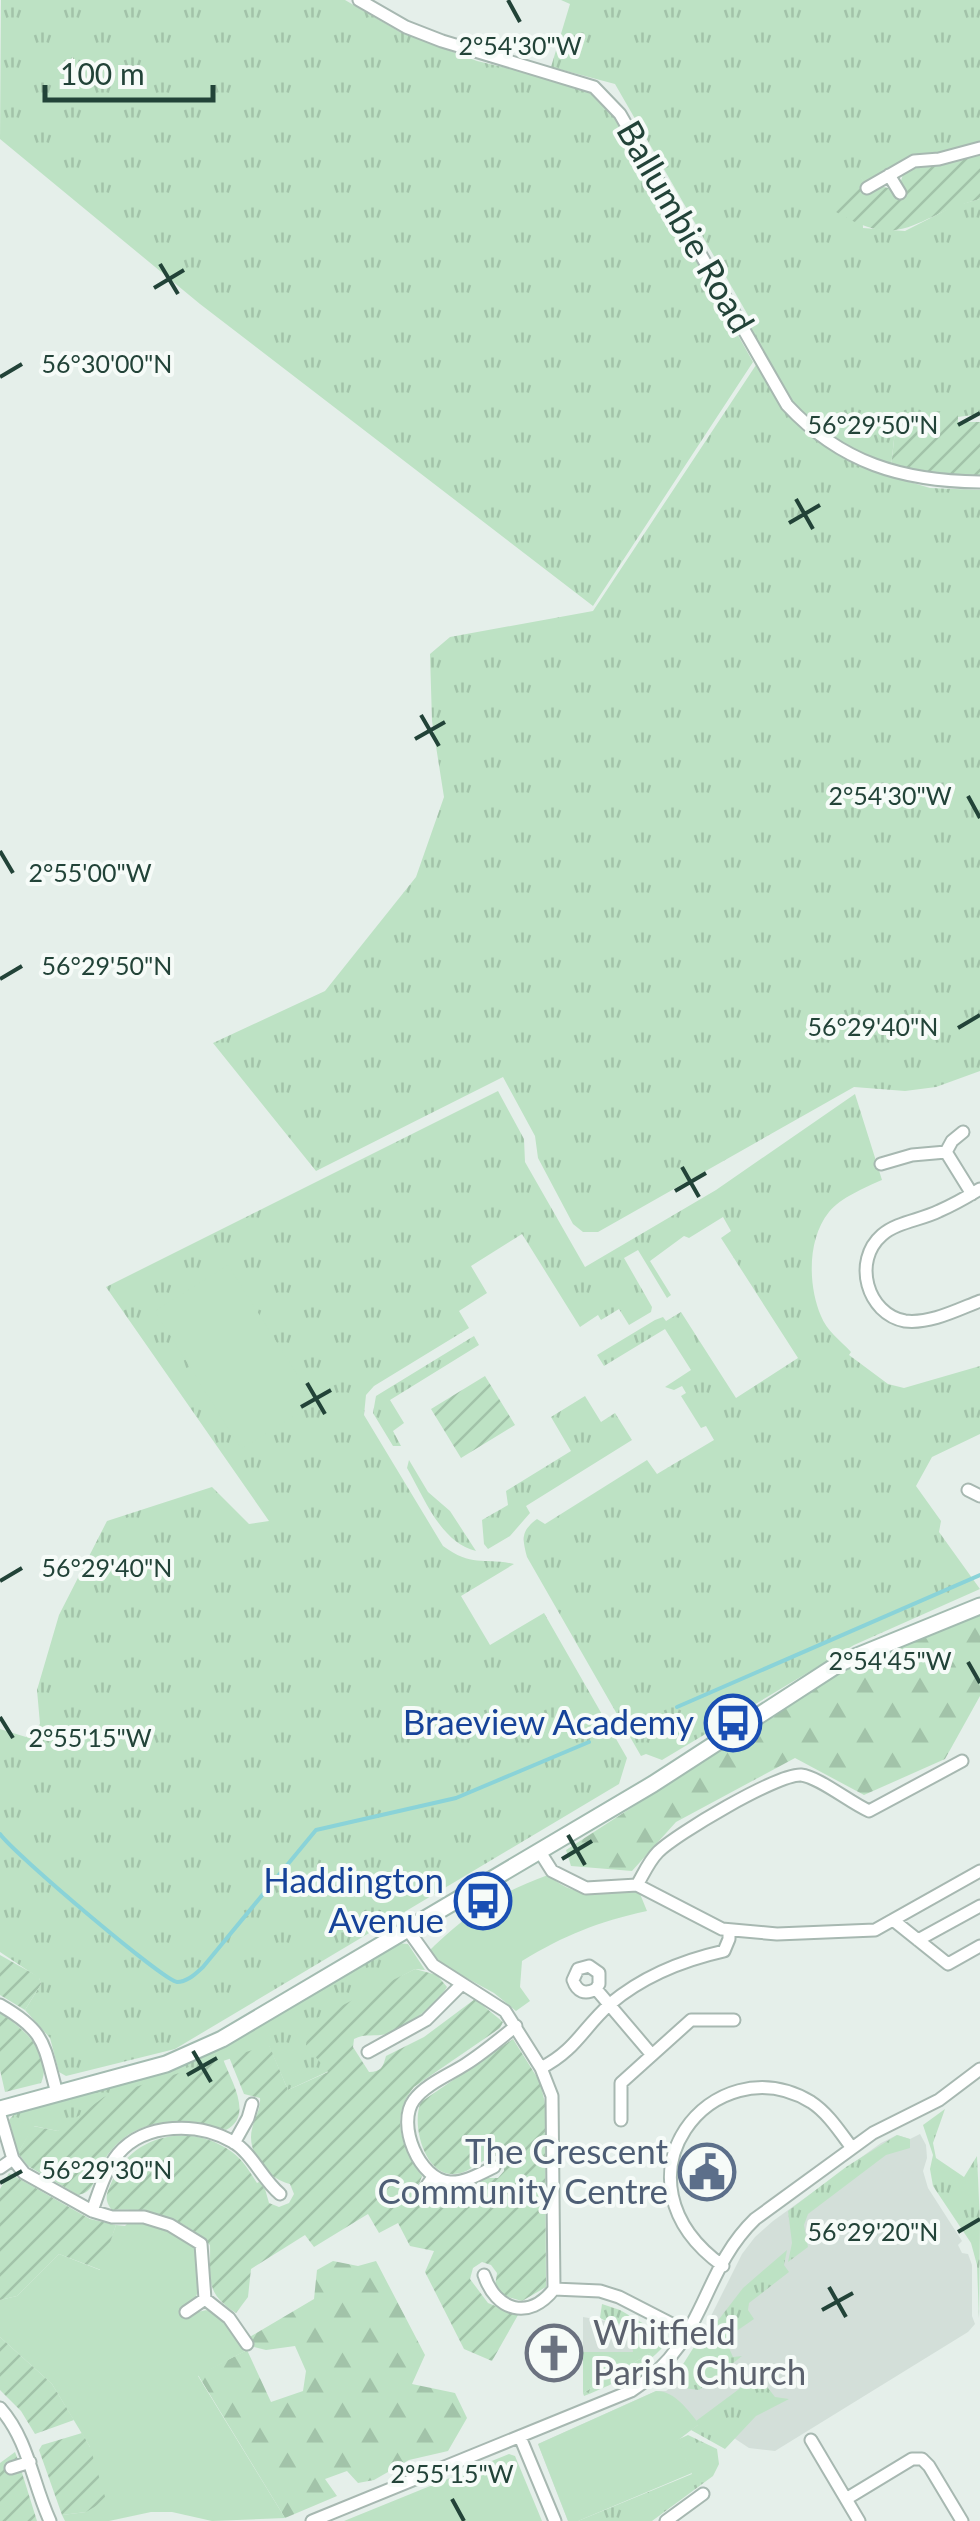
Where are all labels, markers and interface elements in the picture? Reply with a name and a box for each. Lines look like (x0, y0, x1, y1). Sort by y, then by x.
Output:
text: 2°54'30"W (458, 30, 582, 60)
scale bar (45, 40, 212, 102)
text: 100 m (60, 55, 145, 91)
street label: Ballumbie Road (609, 113, 764, 339)
text: 56°30'00"N (42, 348, 172, 378)
text: 56°29'50"N (808, 409, 938, 439)
text: 2°54'30"W (828, 780, 952, 810)
text: 2°55'00"W (28, 857, 152, 887)
text: 56°29'50"N (42, 950, 172, 980)
text: 56°29'40"N (808, 1011, 938, 1041)
text: 56°29'40"N (42, 1552, 172, 1582)
text: 2°54'45"W (828, 1645, 952, 1675)
bus stop icon: Braeview Academy (703, 1693, 763, 1753)
place label: Braeview Academy (403, 1700, 694, 1742)
text: 2°55'15"W (28, 1722, 152, 1752)
place label: Haddington Avenue (263, 1858, 444, 1940)
bus stop icon: Haddington Avenue (453, 1871, 513, 1931)
place label: The Crescent Community Centre (378, 2129, 668, 2211)
public building icon: The Crescent Community Centre (677, 2142, 737, 2202)
text: 56°29'30"N (42, 2154, 172, 2184)
text: 56°29'20"N (808, 2216, 938, 2246)
place label: Whitfield Parish Church (593, 2310, 806, 2392)
church icon: Whitfield Parish Church (524, 2323, 584, 2383)
text: 2°55'15"W (390, 2458, 514, 2488)

